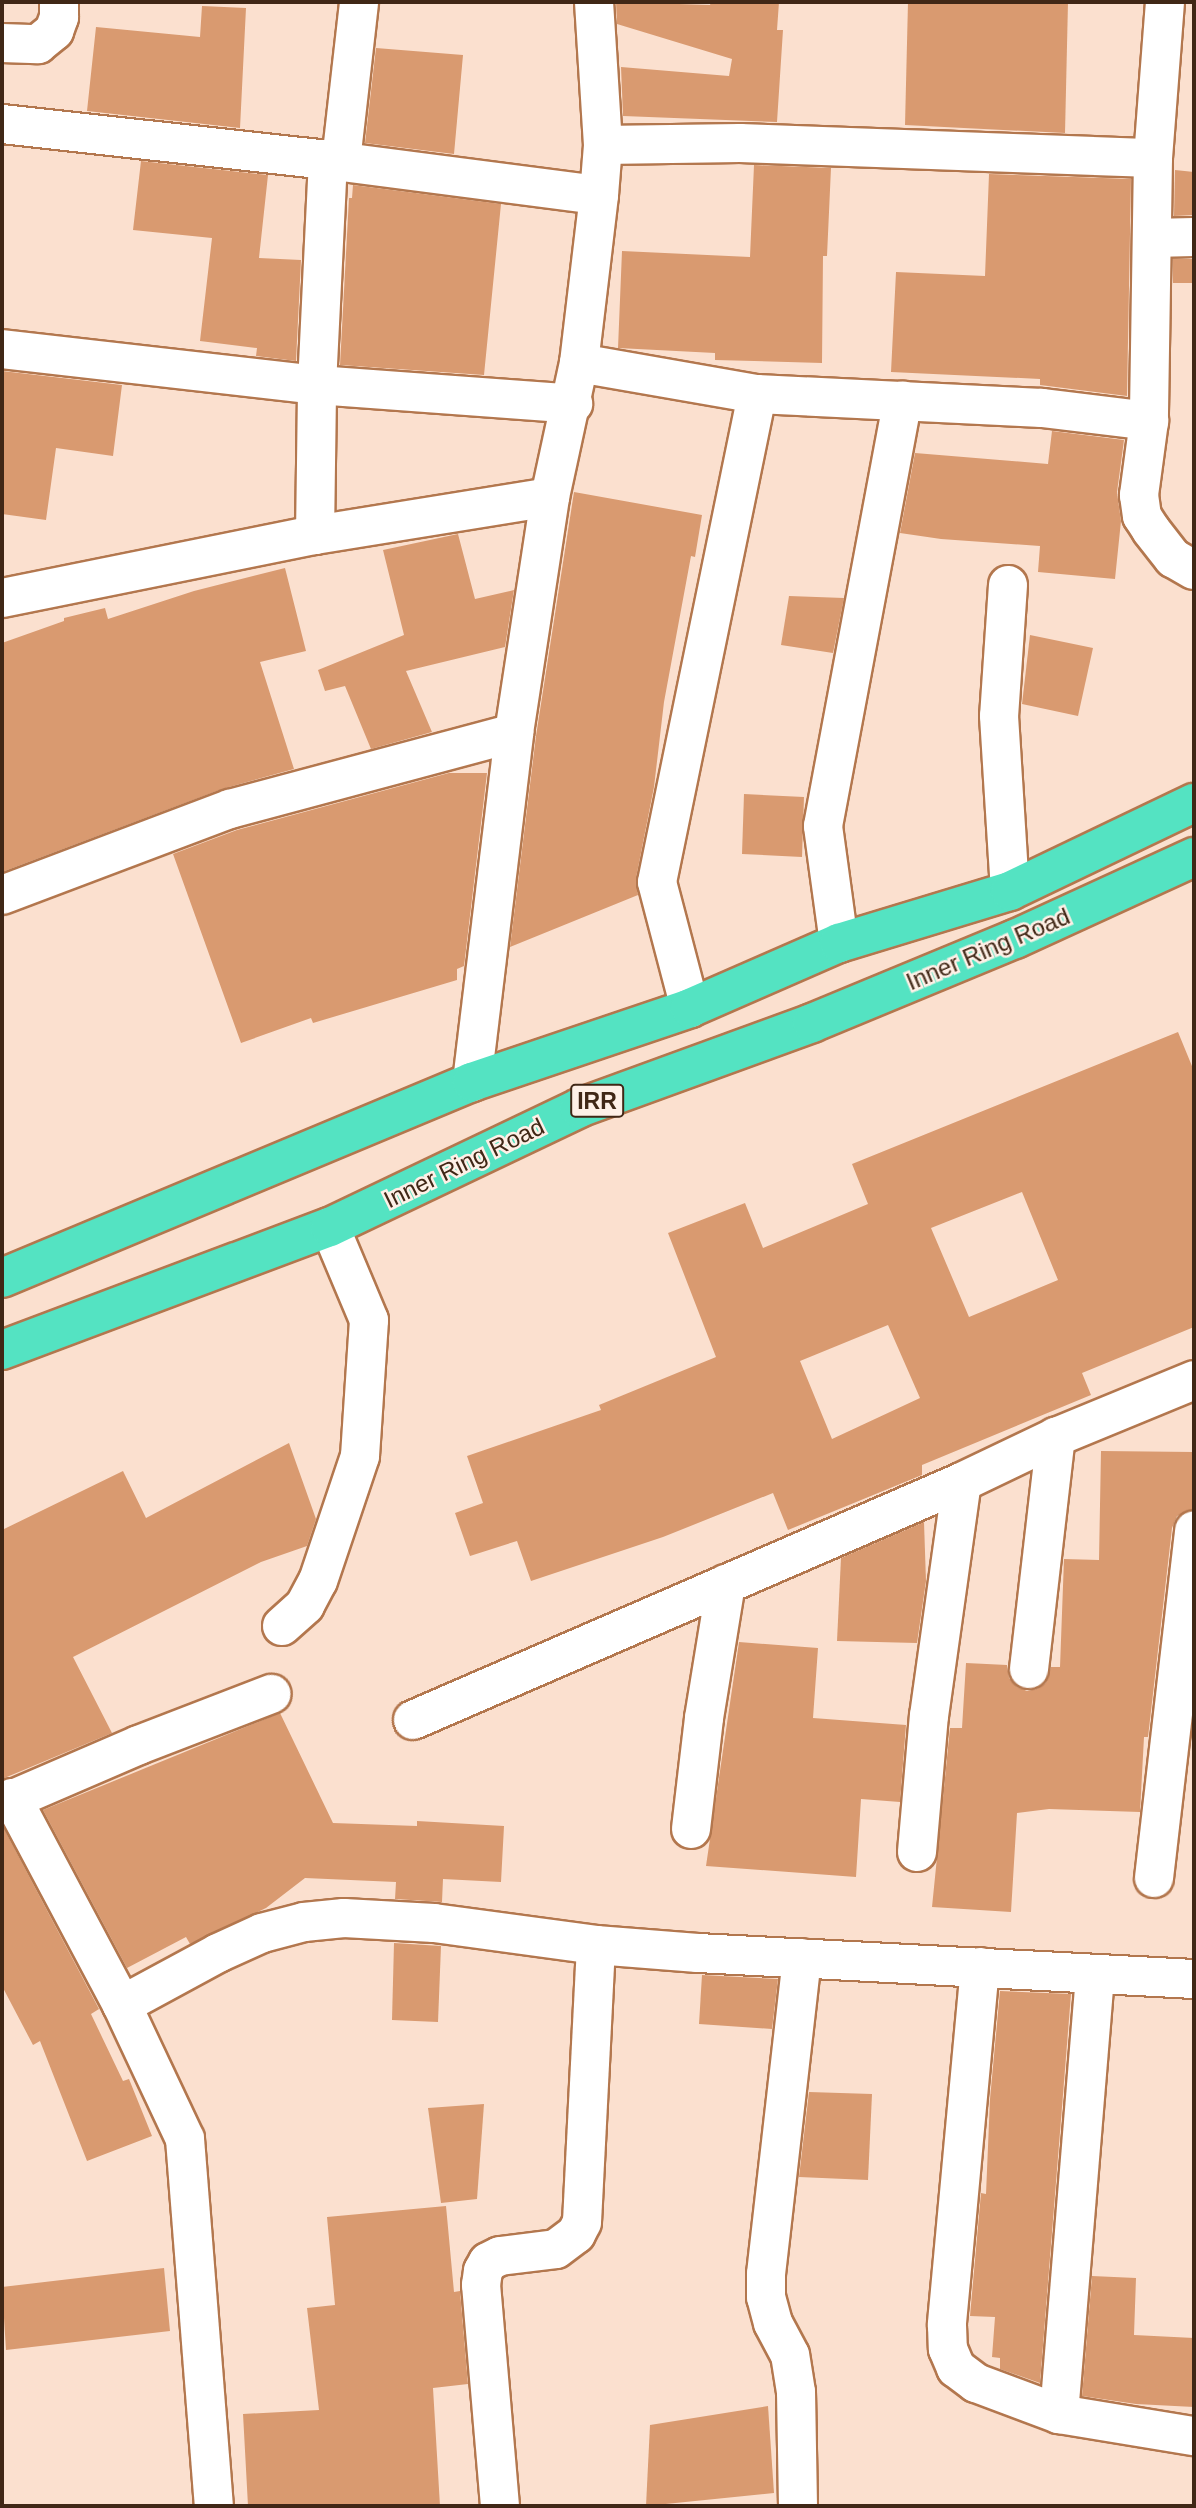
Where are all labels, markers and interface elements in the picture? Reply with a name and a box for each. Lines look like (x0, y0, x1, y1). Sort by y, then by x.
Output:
street label: Inner Ring Road (902, 902, 1074, 996)
road number: IRR (569, 1082, 625, 1120)
street label: Inner Ring Road (379, 1112, 549, 1214)

